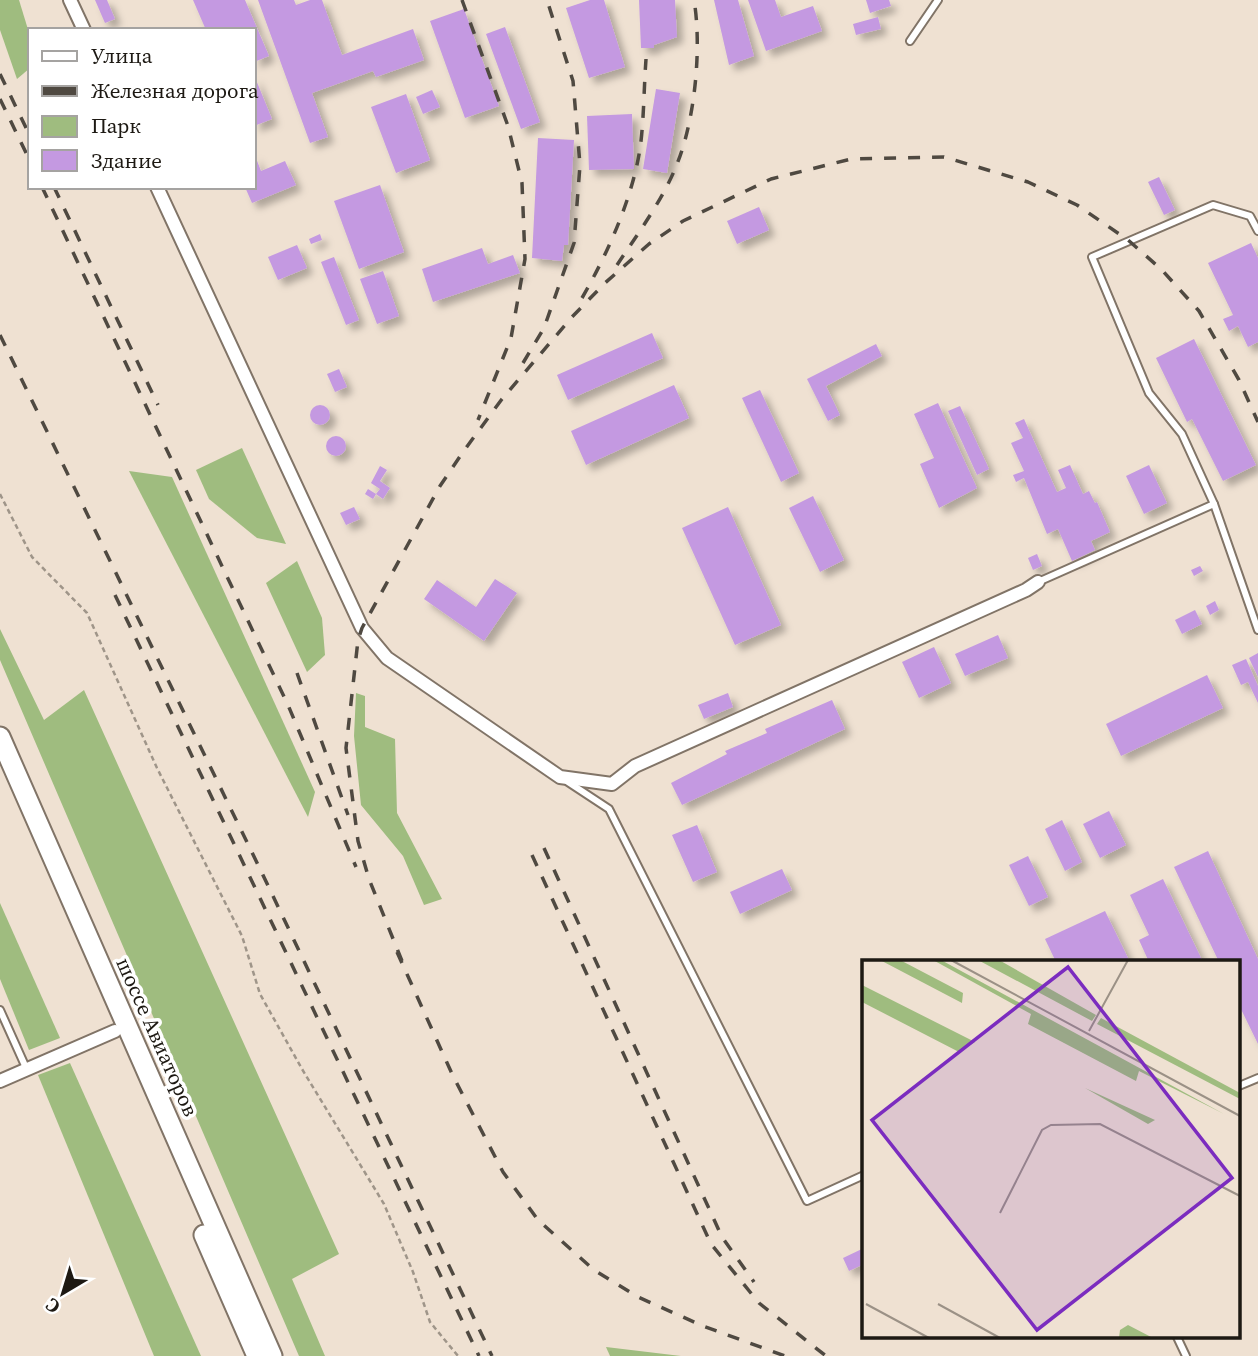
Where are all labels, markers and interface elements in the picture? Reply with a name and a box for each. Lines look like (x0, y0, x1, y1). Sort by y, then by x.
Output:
legend (28, 28, 256, 189)
text: Улица (91, 41, 153, 70)
text: Железная дорога (91, 76, 259, 105)
text: Парк (91, 111, 141, 140)
text: Здание (91, 146, 162, 175)
street label: шоссе Авиаторов (109, 953, 206, 1121)
inset map (862, 960, 1240, 1338)
north arrow (28, 1258, 98, 1328)
text: С (40, 1292, 65, 1320)

